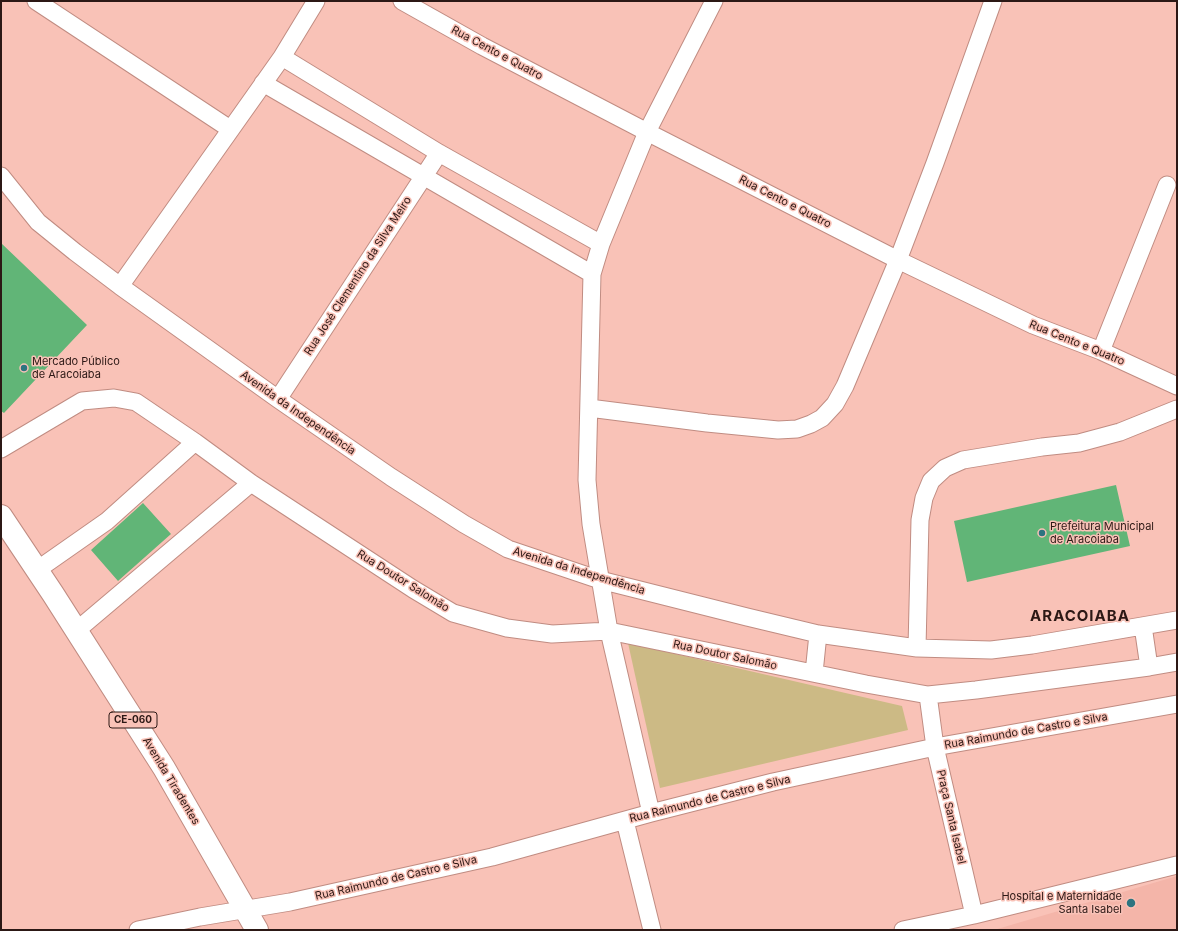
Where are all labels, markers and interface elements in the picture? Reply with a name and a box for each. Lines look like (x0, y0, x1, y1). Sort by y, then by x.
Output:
street label: Rua Cento e Quatro (449, 23, 545, 83)
street label: Rua Cento e Quatro (737, 173, 833, 231)
street label: Rua José Clementino da Silva Meiro (302, 194, 414, 358)
street label: Rua Cento e Quatro (1027, 318, 1127, 368)
place label: Mercado Público de Aracoiaba (32, 355, 120, 381)
marker: Mercado Público de Aracoiaba (19, 363, 29, 373)
street label: Avenida da Independência (238, 368, 358, 458)
place label: Prefeitura Municipal de Aracoiaba (1050, 520, 1154, 546)
marker: Prefeitura Municipal de Aracoiaba (1037, 528, 1047, 538)
street label: Avenida da Independência (511, 545, 647, 597)
street label: Rua Doutor Salomão (355, 547, 451, 615)
district label: ARACOIABA (1030, 607, 1130, 625)
street label: Rua Doutor Salomão (672, 638, 778, 672)
street label: Rua Raimundo de Castro e Silva (943, 710, 1109, 752)
road number: CE-060 (109, 712, 157, 728)
street label: Avenida Tiradentes (140, 735, 202, 827)
street label: Praça Santa Isabel (934, 769, 968, 865)
street label: Rua Raimundo de Castro e Silva (628, 773, 792, 825)
street label: Rua Raimundo de Castro e Silva (314, 853, 478, 903)
place label: Hospital e Maternidade Santa Isabel (1001, 890, 1122, 916)
marker: Hospital e Maternidade Santa Isabel (1125, 897, 1137, 909)

